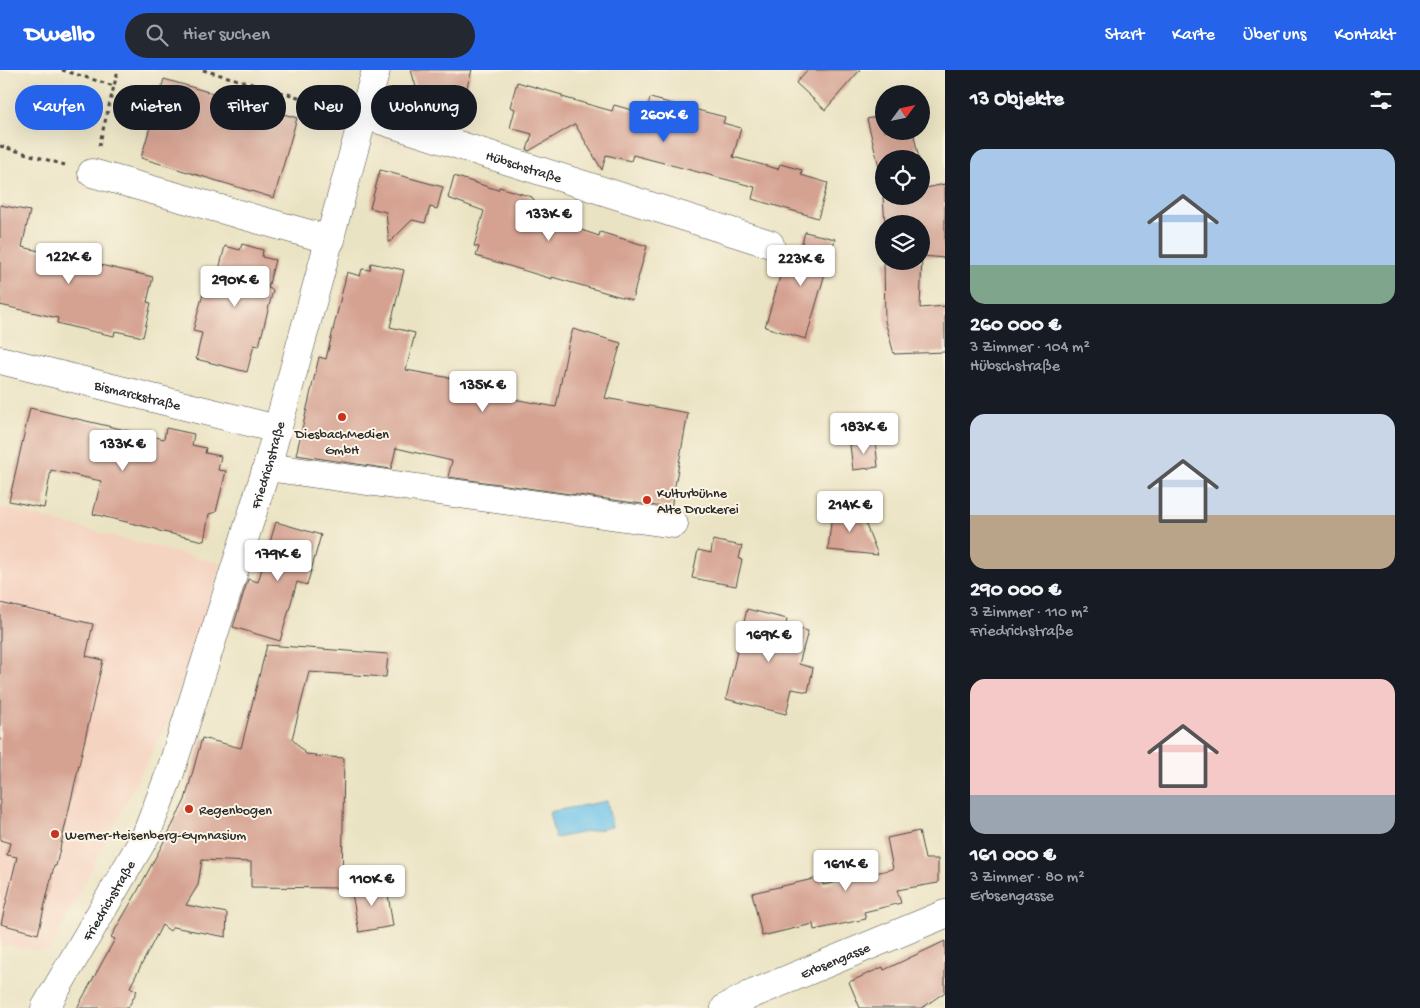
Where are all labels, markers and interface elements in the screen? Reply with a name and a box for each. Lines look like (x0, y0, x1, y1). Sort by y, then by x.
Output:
search box (125, 13, 475, 58)
text: Dwello (25, 21, 95, 50)
icon: search (143, 21, 171, 49)
text: Hier suchen (183, 24, 270, 47)
text: Start (1105, 25, 1144, 46)
text: Karte (1172, 25, 1215, 46)
text: Über uns (1243, 25, 1306, 46)
text: Kontakt (1334, 25, 1395, 46)
chip: Kaufen (15, 85, 103, 130)
chip: Mieten (113, 85, 200, 130)
chip: Filter (210, 85, 286, 130)
chip: Neu (296, 85, 361, 130)
chip: Wohnung (371, 85, 477, 130)
north arrow (875, 85, 930, 140)
map controls (875, 85, 930, 270)
icon: filters (1367, 86, 1395, 114)
text: 13 Objekte (970, 88, 1064, 113)
pin: 260K € (623, 100, 705, 143)
text: 260K € (640, 107, 688, 126)
street label: Hübschstraße (483, 148, 564, 189)
button: locate (875, 150, 930, 205)
icon: home (1138, 181, 1228, 271)
pin: 133K € (508, 200, 590, 242)
text: 133K € (526, 206, 572, 225)
button: layers (875, 215, 930, 270)
pin: 122K € (28, 242, 110, 285)
pin: 223K € (760, 244, 842, 287)
text: 122K € (47, 249, 91, 268)
text: 223K € (778, 251, 824, 270)
pin: 290K € (194, 266, 276, 308)
text: 290K € (211, 272, 259, 291)
text: 260 000 € (970, 314, 1061, 339)
text: 3 Zimmer · 104 m² (970, 339, 1090, 358)
text: Hübschstraße (970, 358, 1060, 377)
pin: 135K € (442, 370, 524, 413)
text: 135K € (460, 377, 506, 396)
street label: Bismarckstraße (91, 378, 183, 416)
marker: DiesbachMedien GmbH (336, 411, 348, 423)
pin: 183K € (823, 412, 905, 455)
street label: Friedrichstraße (248, 419, 290, 512)
text: 183K € (841, 419, 887, 438)
place label: DiesbachMedien GmbH (294, 427, 389, 460)
pin: 133K € (82, 430, 164, 472)
text: 133K € (100, 436, 146, 455)
icon: home (1138, 446, 1228, 536)
place label: Kulturbühne Alte Druckerei (657, 486, 739, 519)
pin: 214K € (809, 490, 891, 533)
marker: Kulturbühne Alte Druckerei (641, 494, 653, 506)
text: 214K € (828, 497, 872, 516)
pin: 179K € (237, 540, 319, 582)
text: 179K € (256, 546, 300, 565)
text: 290 000 € (970, 579, 1061, 604)
text: 3 Zimmer · 110 m² (970, 604, 1089, 623)
pin: 169K € (728, 620, 810, 663)
text: Friedrichstraße (970, 623, 1073, 642)
text: 169K € (747, 627, 791, 646)
icon: home (1138, 711, 1228, 801)
marker: Regenbogen (183, 803, 195, 815)
place label: Regenbogen (199, 803, 272, 820)
marker: Werner-Heisenberg-Gymnasium (49, 828, 61, 840)
place label: Werner-Heisenberg-Gymnasium (65, 828, 246, 845)
text: 161 000 € (970, 844, 1056, 869)
pin: 161K € (805, 850, 887, 892)
text: 161K € (824, 856, 868, 875)
street label: Friedrichstraße (80, 857, 141, 945)
pin: 110K € (331, 864, 413, 907)
text: 3 Zimmer · 80 m² (970, 869, 1085, 888)
text: 110K € (350, 871, 394, 890)
text: Erbsengasse (970, 888, 1054, 907)
street label: Erbsengasse (799, 940, 874, 984)

